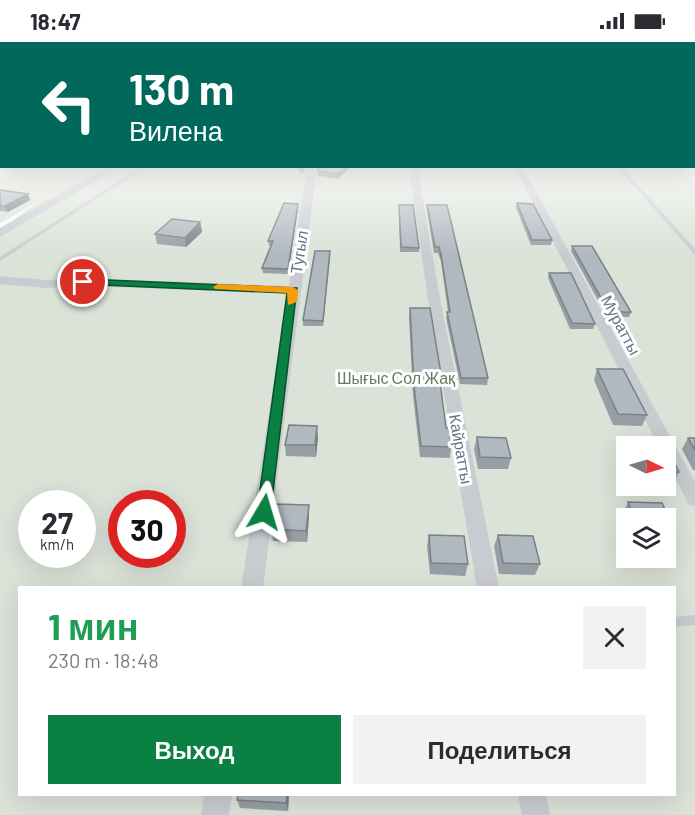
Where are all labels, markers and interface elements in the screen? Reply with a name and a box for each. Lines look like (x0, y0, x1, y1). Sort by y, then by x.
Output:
text: 18:47 (30, 8, 80, 34)
text: 130 m (129, 63, 234, 113)
icon: left (30, 66, 108, 144)
text: Вилена (129, 114, 223, 146)
street label: Тугыл (286, 229, 311, 275)
pin (57, 256, 108, 307)
icon: arrive (66, 265, 99, 298)
street label: Муратты (598, 292, 645, 358)
park label: Шығыс Сол Жақ (337, 368, 456, 387)
street label: Кайратты (446, 412, 477, 485)
north arrow (616, 436, 676, 496)
map controls (616, 436, 676, 568)
position arrow (232, 480, 296, 544)
speed limit sign: 30 (108, 490, 186, 568)
text: 27 (41, 504, 73, 540)
button: layers (616, 508, 676, 568)
text: km/h (40, 535, 74, 553)
text: 1 мин (48, 604, 138, 647)
button: close (583, 606, 646, 669)
text: 230 m · 18:48 (48, 648, 159, 672)
button: Выход (48, 715, 341, 784)
button: Поделиться (353, 715, 646, 784)

